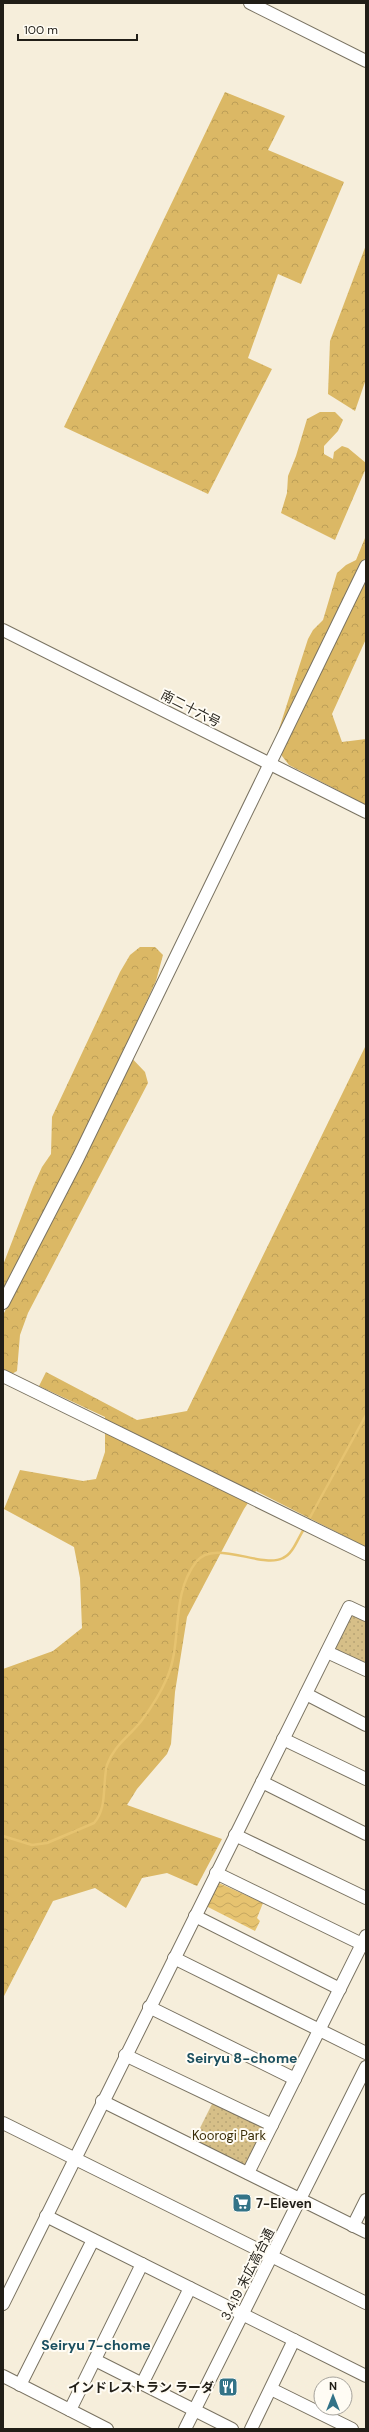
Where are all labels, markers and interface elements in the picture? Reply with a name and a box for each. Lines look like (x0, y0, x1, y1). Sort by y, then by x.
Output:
scale bar (18, 16, 137, 42)
text: 100 m (24, 22, 58, 38)
street label: 南二十六号 (158, 686, 224, 731)
district label: Seiryu 8-chome (186, 2049, 298, 2067)
park label: Koorogi Park (192, 2127, 266, 2144)
supermarket icon: 7-Eleven (231, 2192, 253, 2214)
place label: 7-Eleven (256, 2195, 312, 2212)
street label: 3.4.19 末広高台通 (217, 2225, 278, 2323)
district label: Seiryu 7-chome (41, 2336, 151, 2354)
restaurant icon: インドレストラン ラーダ (217, 2376, 239, 2398)
north arrow (313, 2376, 353, 2416)
place label: インドレストラン ラーダ (68, 2379, 214, 2396)
text: N (329, 2379, 337, 2393)

